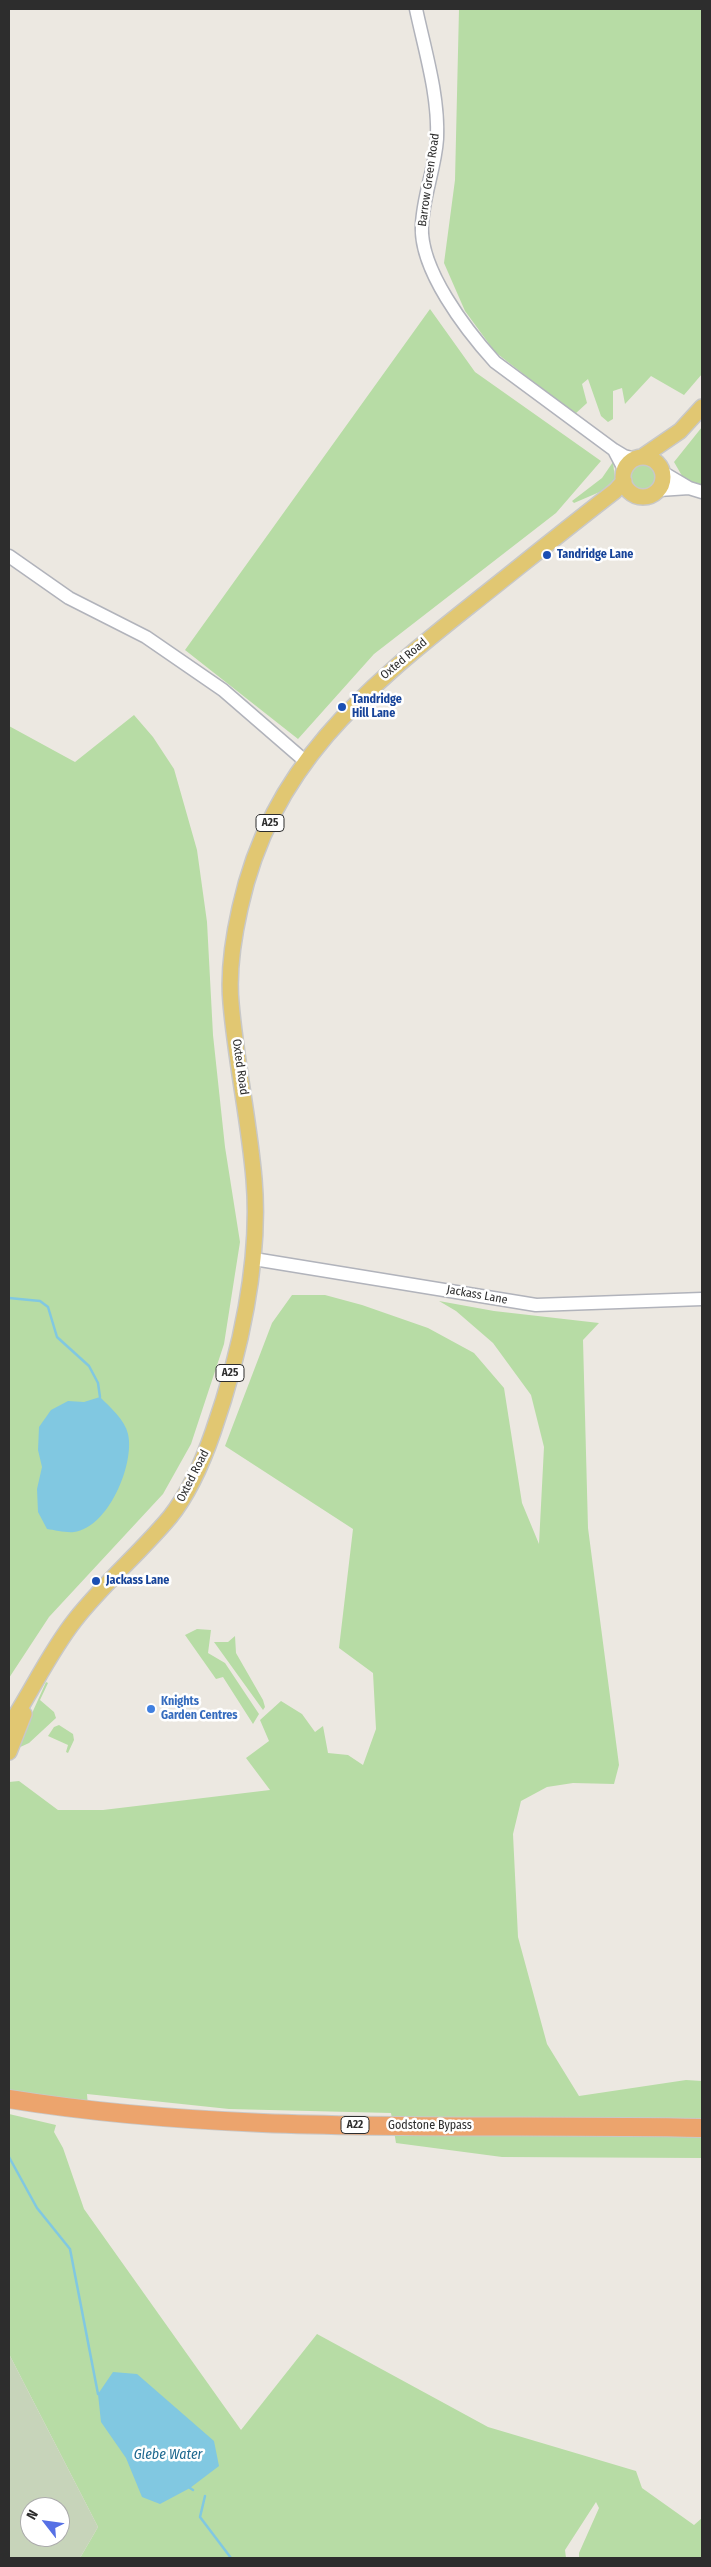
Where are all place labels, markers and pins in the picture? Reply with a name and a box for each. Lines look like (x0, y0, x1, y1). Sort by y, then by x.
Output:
place label: Tandridge Lane (557, 548, 633, 562)
marker: Tandridge Lane (541, 549, 553, 561)
place label: Tandridge Hill Lane (352, 693, 402, 721)
marker: Tandridge Hill Lane (336, 701, 348, 713)
place label: Jackass Lane (106, 1574, 169, 1588)
marker: Jackass Lane (90, 1575, 102, 1587)
place label: Knights Garden Centres (161, 1695, 238, 1723)
marker: Knights Garden Centres (145, 1703, 157, 1715)

